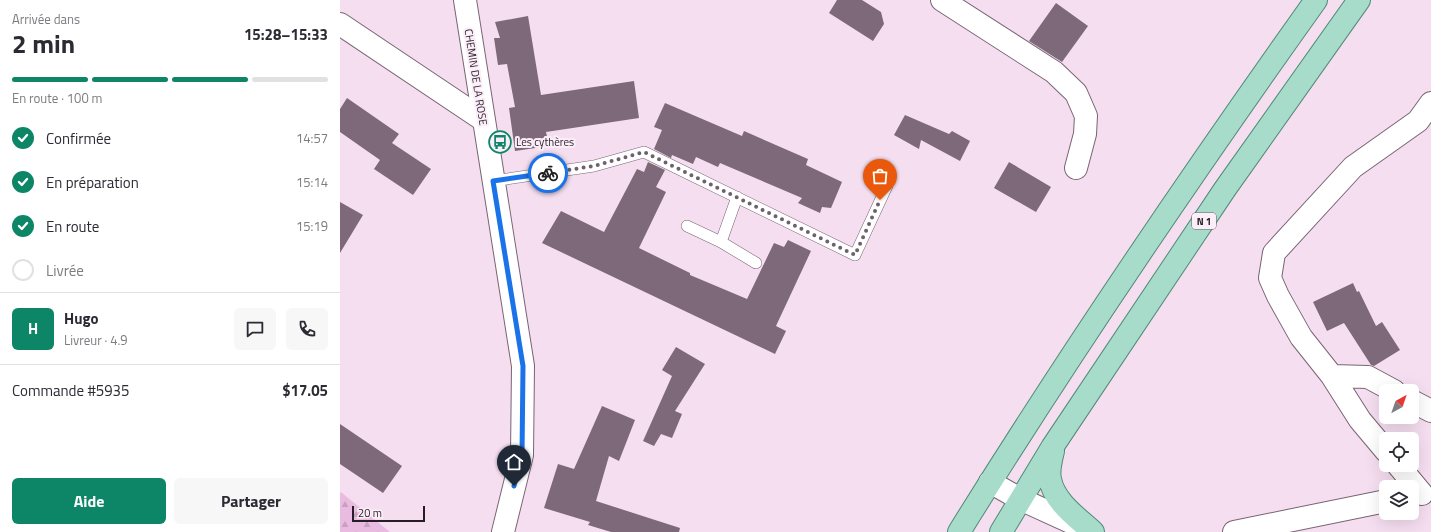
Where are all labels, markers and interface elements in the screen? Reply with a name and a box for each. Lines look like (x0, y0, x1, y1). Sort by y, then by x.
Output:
text: Arrivée dans (12, 9, 80, 29)
text: 15:28–15:33 (244, 23, 328, 46)
text: 2 min (12, 24, 75, 63)
street label: CHEMIN DE LA ROSE (460, 28, 492, 126)
text: En route · 100 m (12, 88, 102, 108)
icon: check (12, 127, 34, 149)
text: Confirmée (46, 127, 111, 150)
text: 14:57 (296, 128, 328, 148)
bus stop icon: Les cythères (487, 129, 513, 155)
place label: Les cythères (516, 134, 574, 150)
courier (528, 153, 568, 193)
pin (863, 159, 897, 200)
icon: bike (537, 162, 559, 184)
icon: bag (869, 165, 891, 187)
icon: check (12, 171, 34, 193)
text: En préparation (46, 171, 139, 194)
text: 15:14 (296, 172, 328, 192)
road number: N 1 (1192, 213, 1216, 229)
icon: check (12, 215, 34, 237)
text: En route (46, 215, 99, 238)
text: 15:19 (296, 216, 328, 236)
text: Livrée (46, 259, 84, 282)
text: Hugo (64, 307, 98, 330)
button: chat (234, 308, 276, 350)
button: phone (286, 308, 328, 350)
text: H (28, 317, 38, 340)
text: Livreur · 4.9 (64, 330, 128, 350)
text: Commande #5935 (12, 379, 129, 402)
text: $17.05 (282, 379, 328, 402)
north arrow (1379, 384, 1419, 424)
map controls (1379, 384, 1419, 520)
button: locate (1379, 432, 1419, 472)
pin (497, 445, 531, 486)
icon: home (503, 451, 525, 473)
button: Aide (12, 478, 166, 524)
button: Partager (174, 478, 328, 524)
button: layers (1379, 480, 1419, 520)
scale bar (352, 504, 425, 523)
text: 20 m (358, 505, 382, 521)

